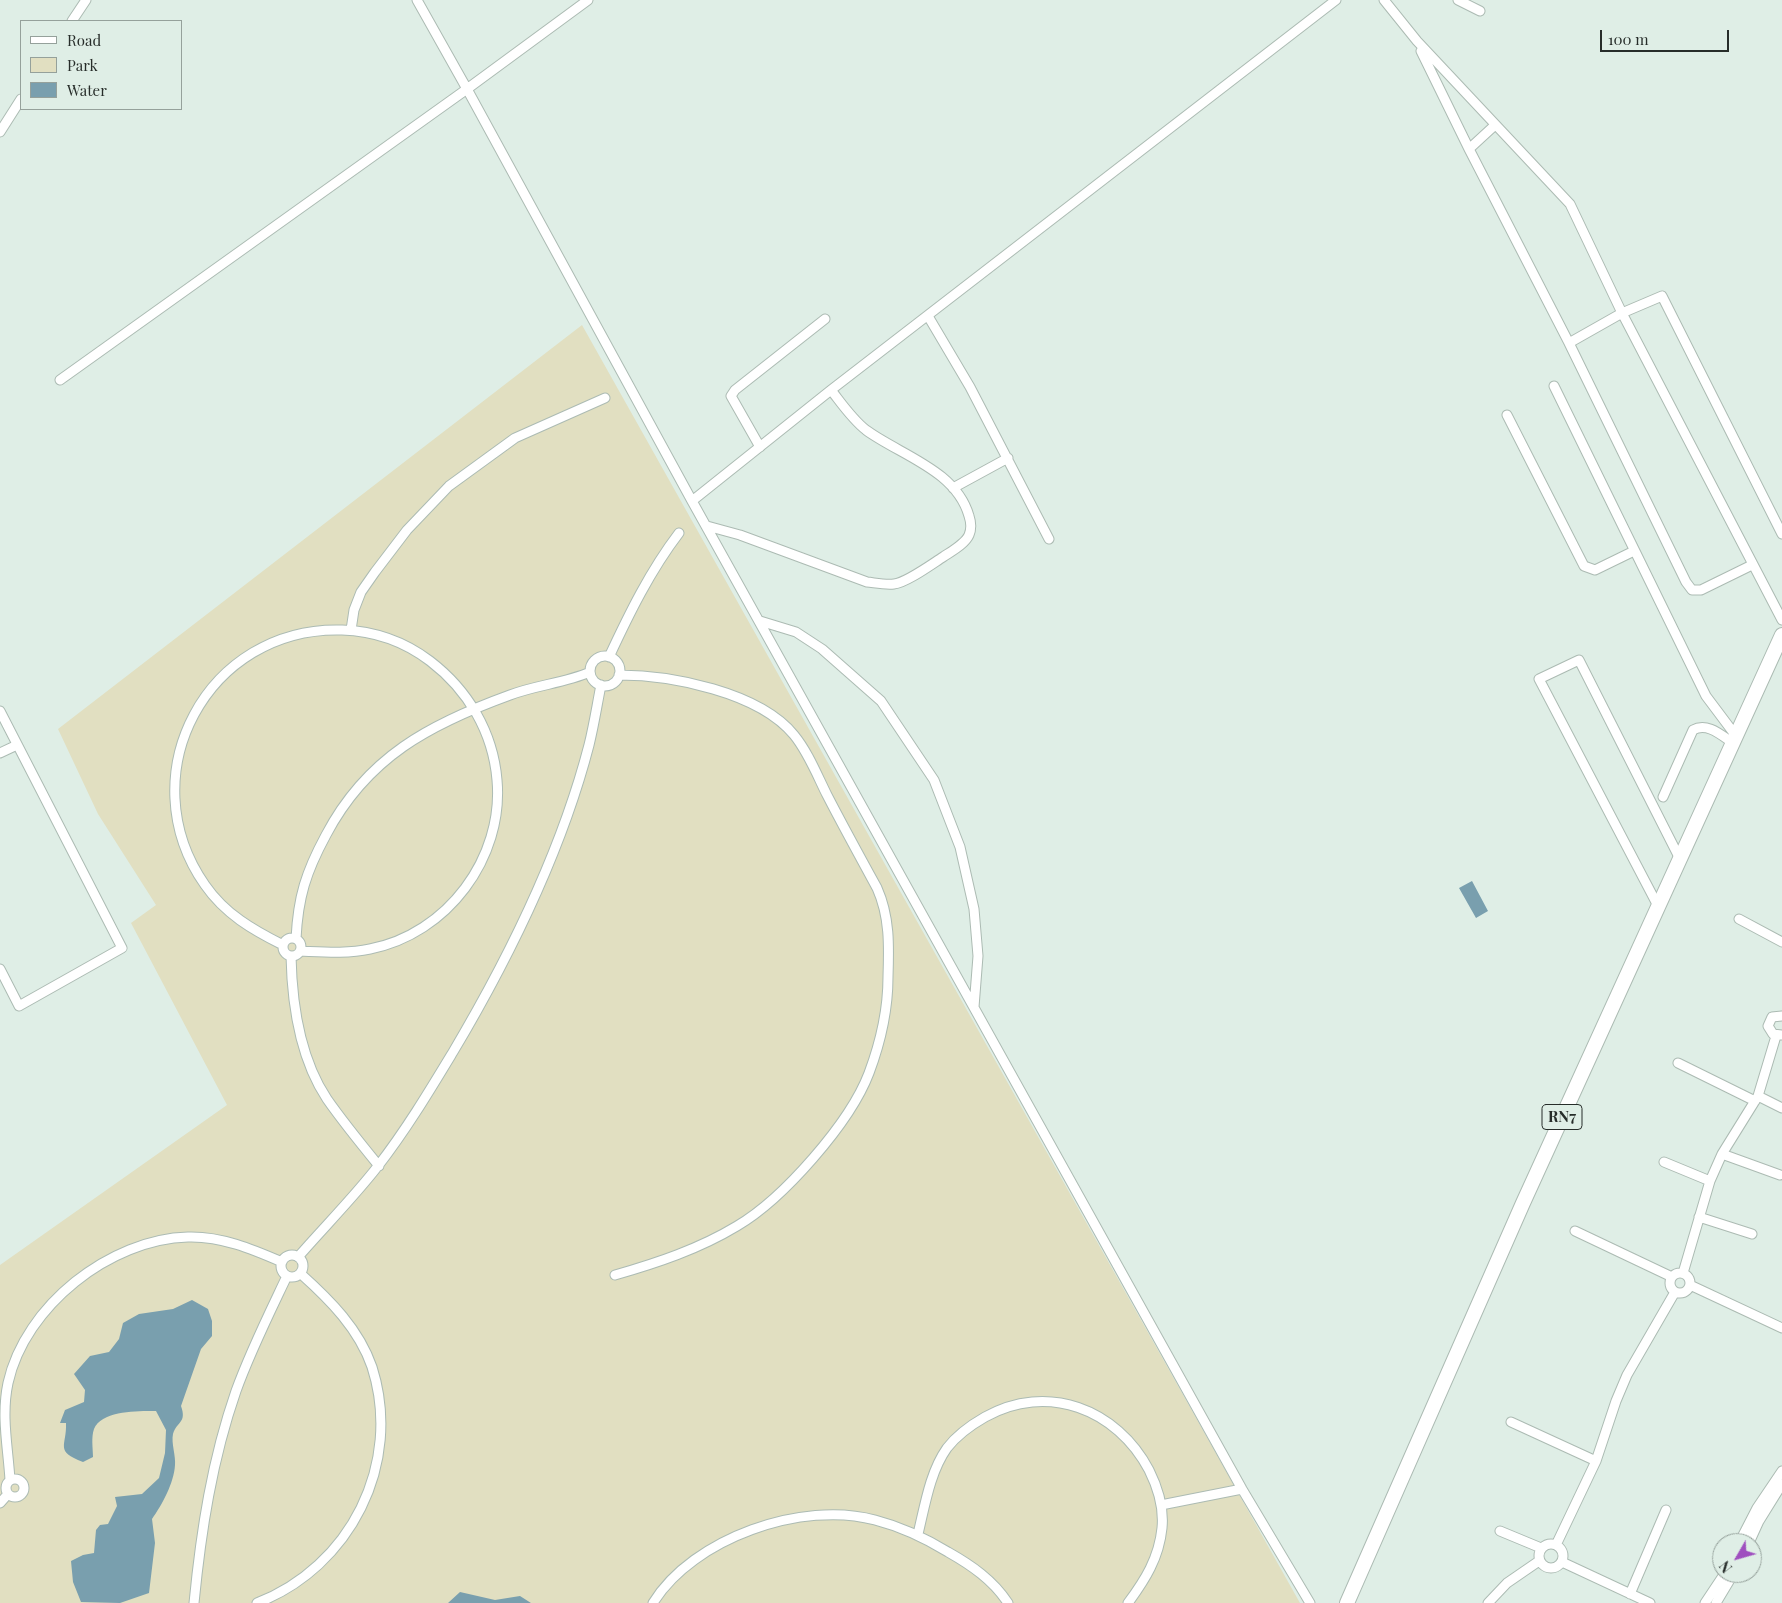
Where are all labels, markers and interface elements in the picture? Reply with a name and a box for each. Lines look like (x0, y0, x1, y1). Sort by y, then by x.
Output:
legend (20, 20, 182, 110)
scale bar (1602, 20, 1731, 52)
text: 100 m (1608, 29, 1649, 49)
text: Road (67, 30, 101, 50)
text: Park (67, 55, 98, 75)
text: Water (67, 80, 107, 100)
road number: RN7 (1542, 1104, 1582, 1130)
north arrow (1712, 1533, 1762, 1583)
text: N (1715, 1557, 1736, 1577)

